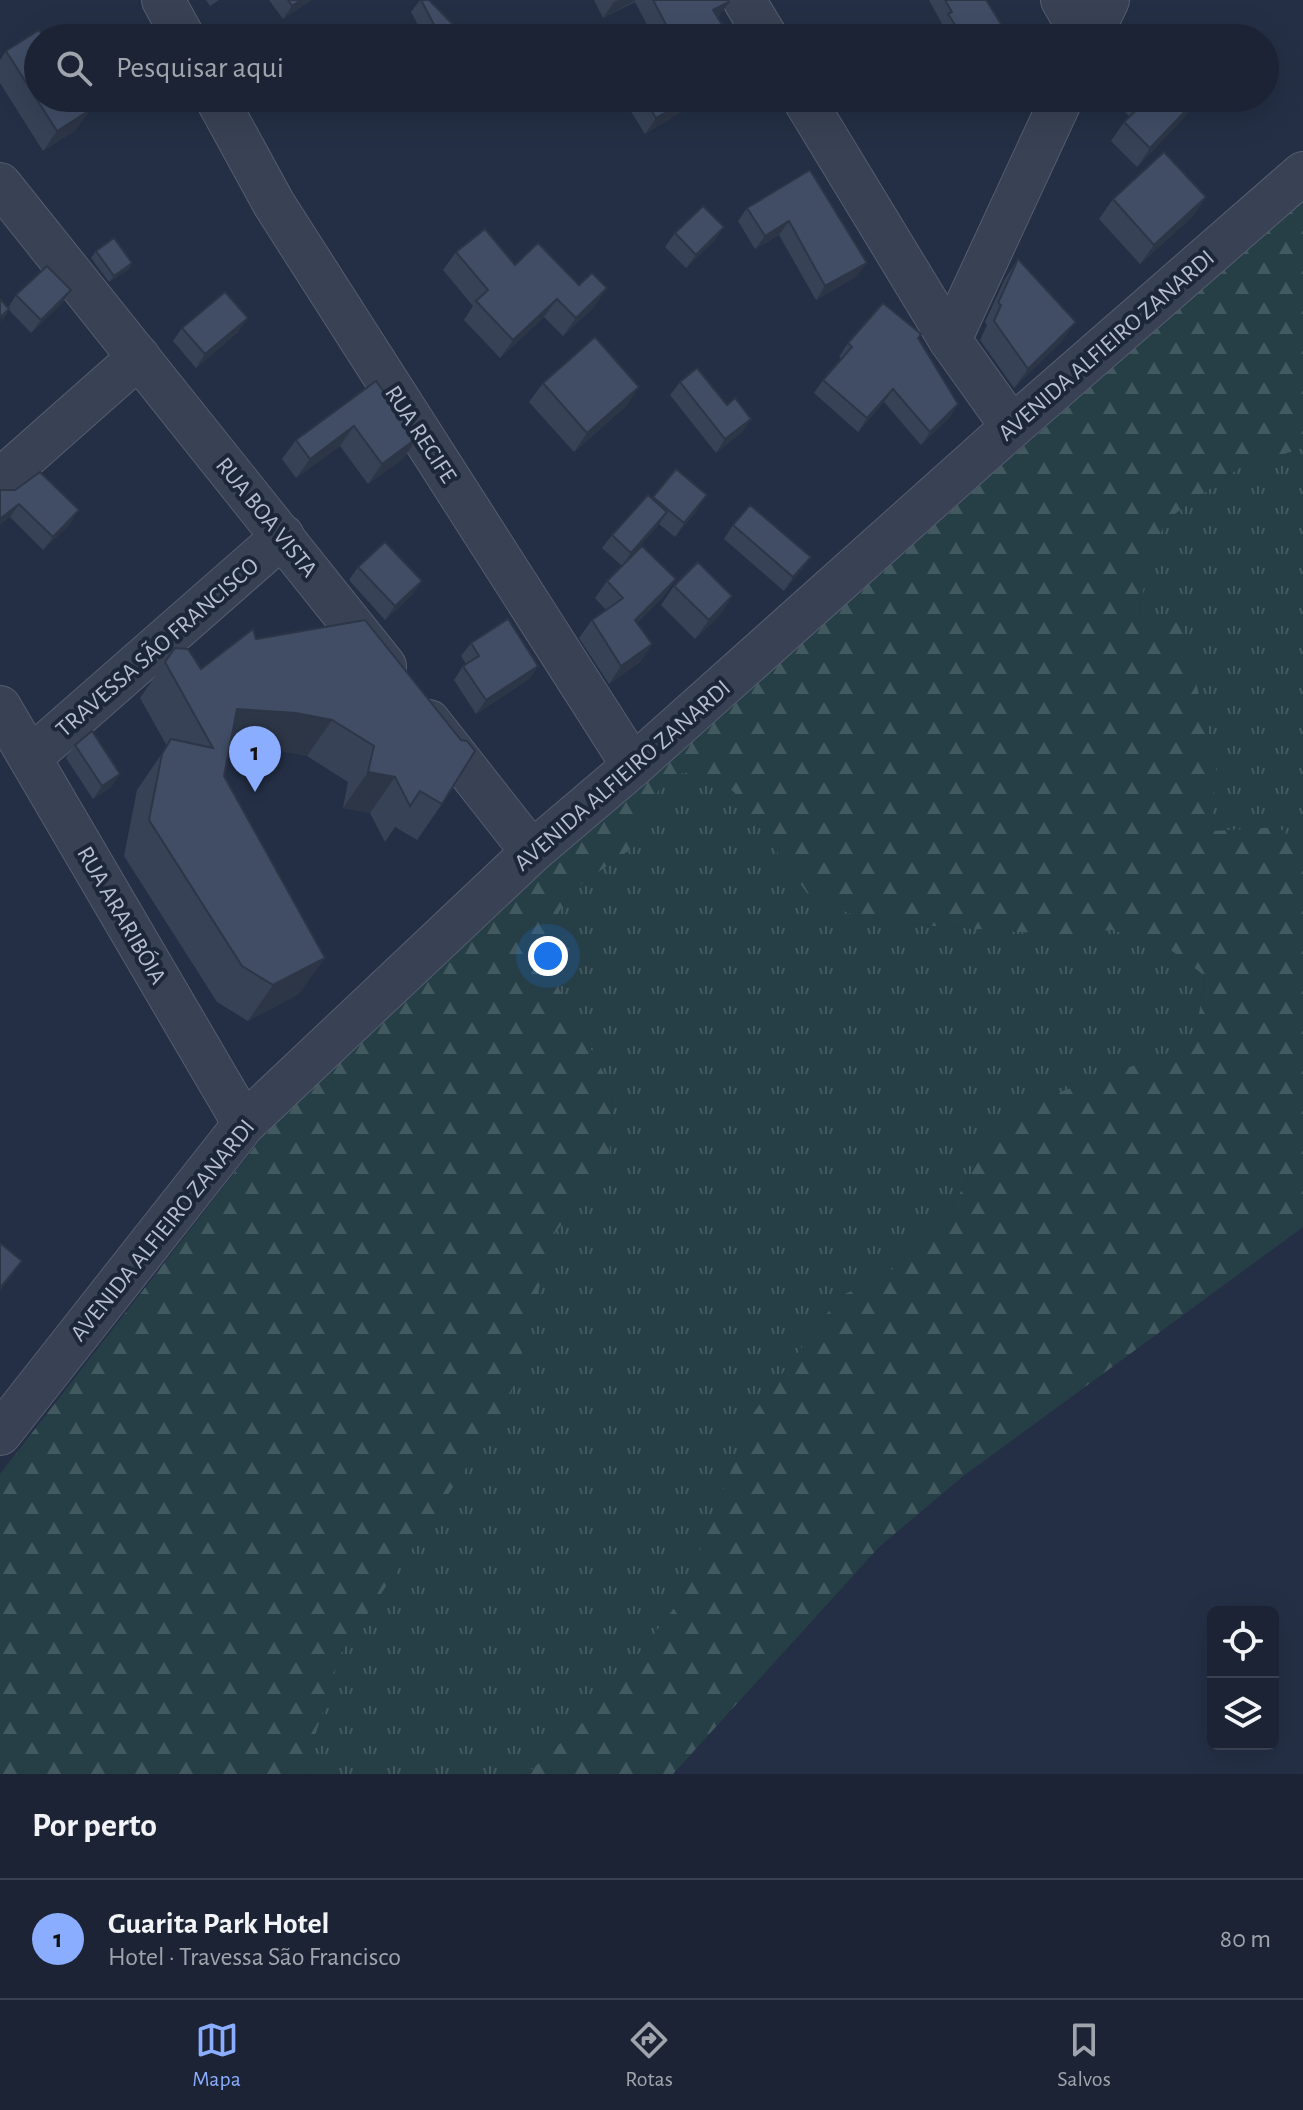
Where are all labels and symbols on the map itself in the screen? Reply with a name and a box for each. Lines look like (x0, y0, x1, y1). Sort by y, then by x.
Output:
street label: AVENIDA ALFIEIRO ZANARDI (994, 246, 1219, 446)
street label: RUA RECIFE (380, 382, 461, 488)
street label: RUA BOA VISTA (211, 453, 322, 582)
street label: TRAVESSA SÃO FRANCISCO (51, 552, 263, 742)
street label: AVENIDA ALFIEIRO ZANARDI (510, 676, 735, 876)
pin: 1 (229, 726, 281, 792)
street label: RUA ARARIBÓIA (72, 842, 172, 989)
your location (528, 936, 568, 976)
street label: AVENIDA ALFIEIRO ZANARDI (66, 1115, 259, 1346)

